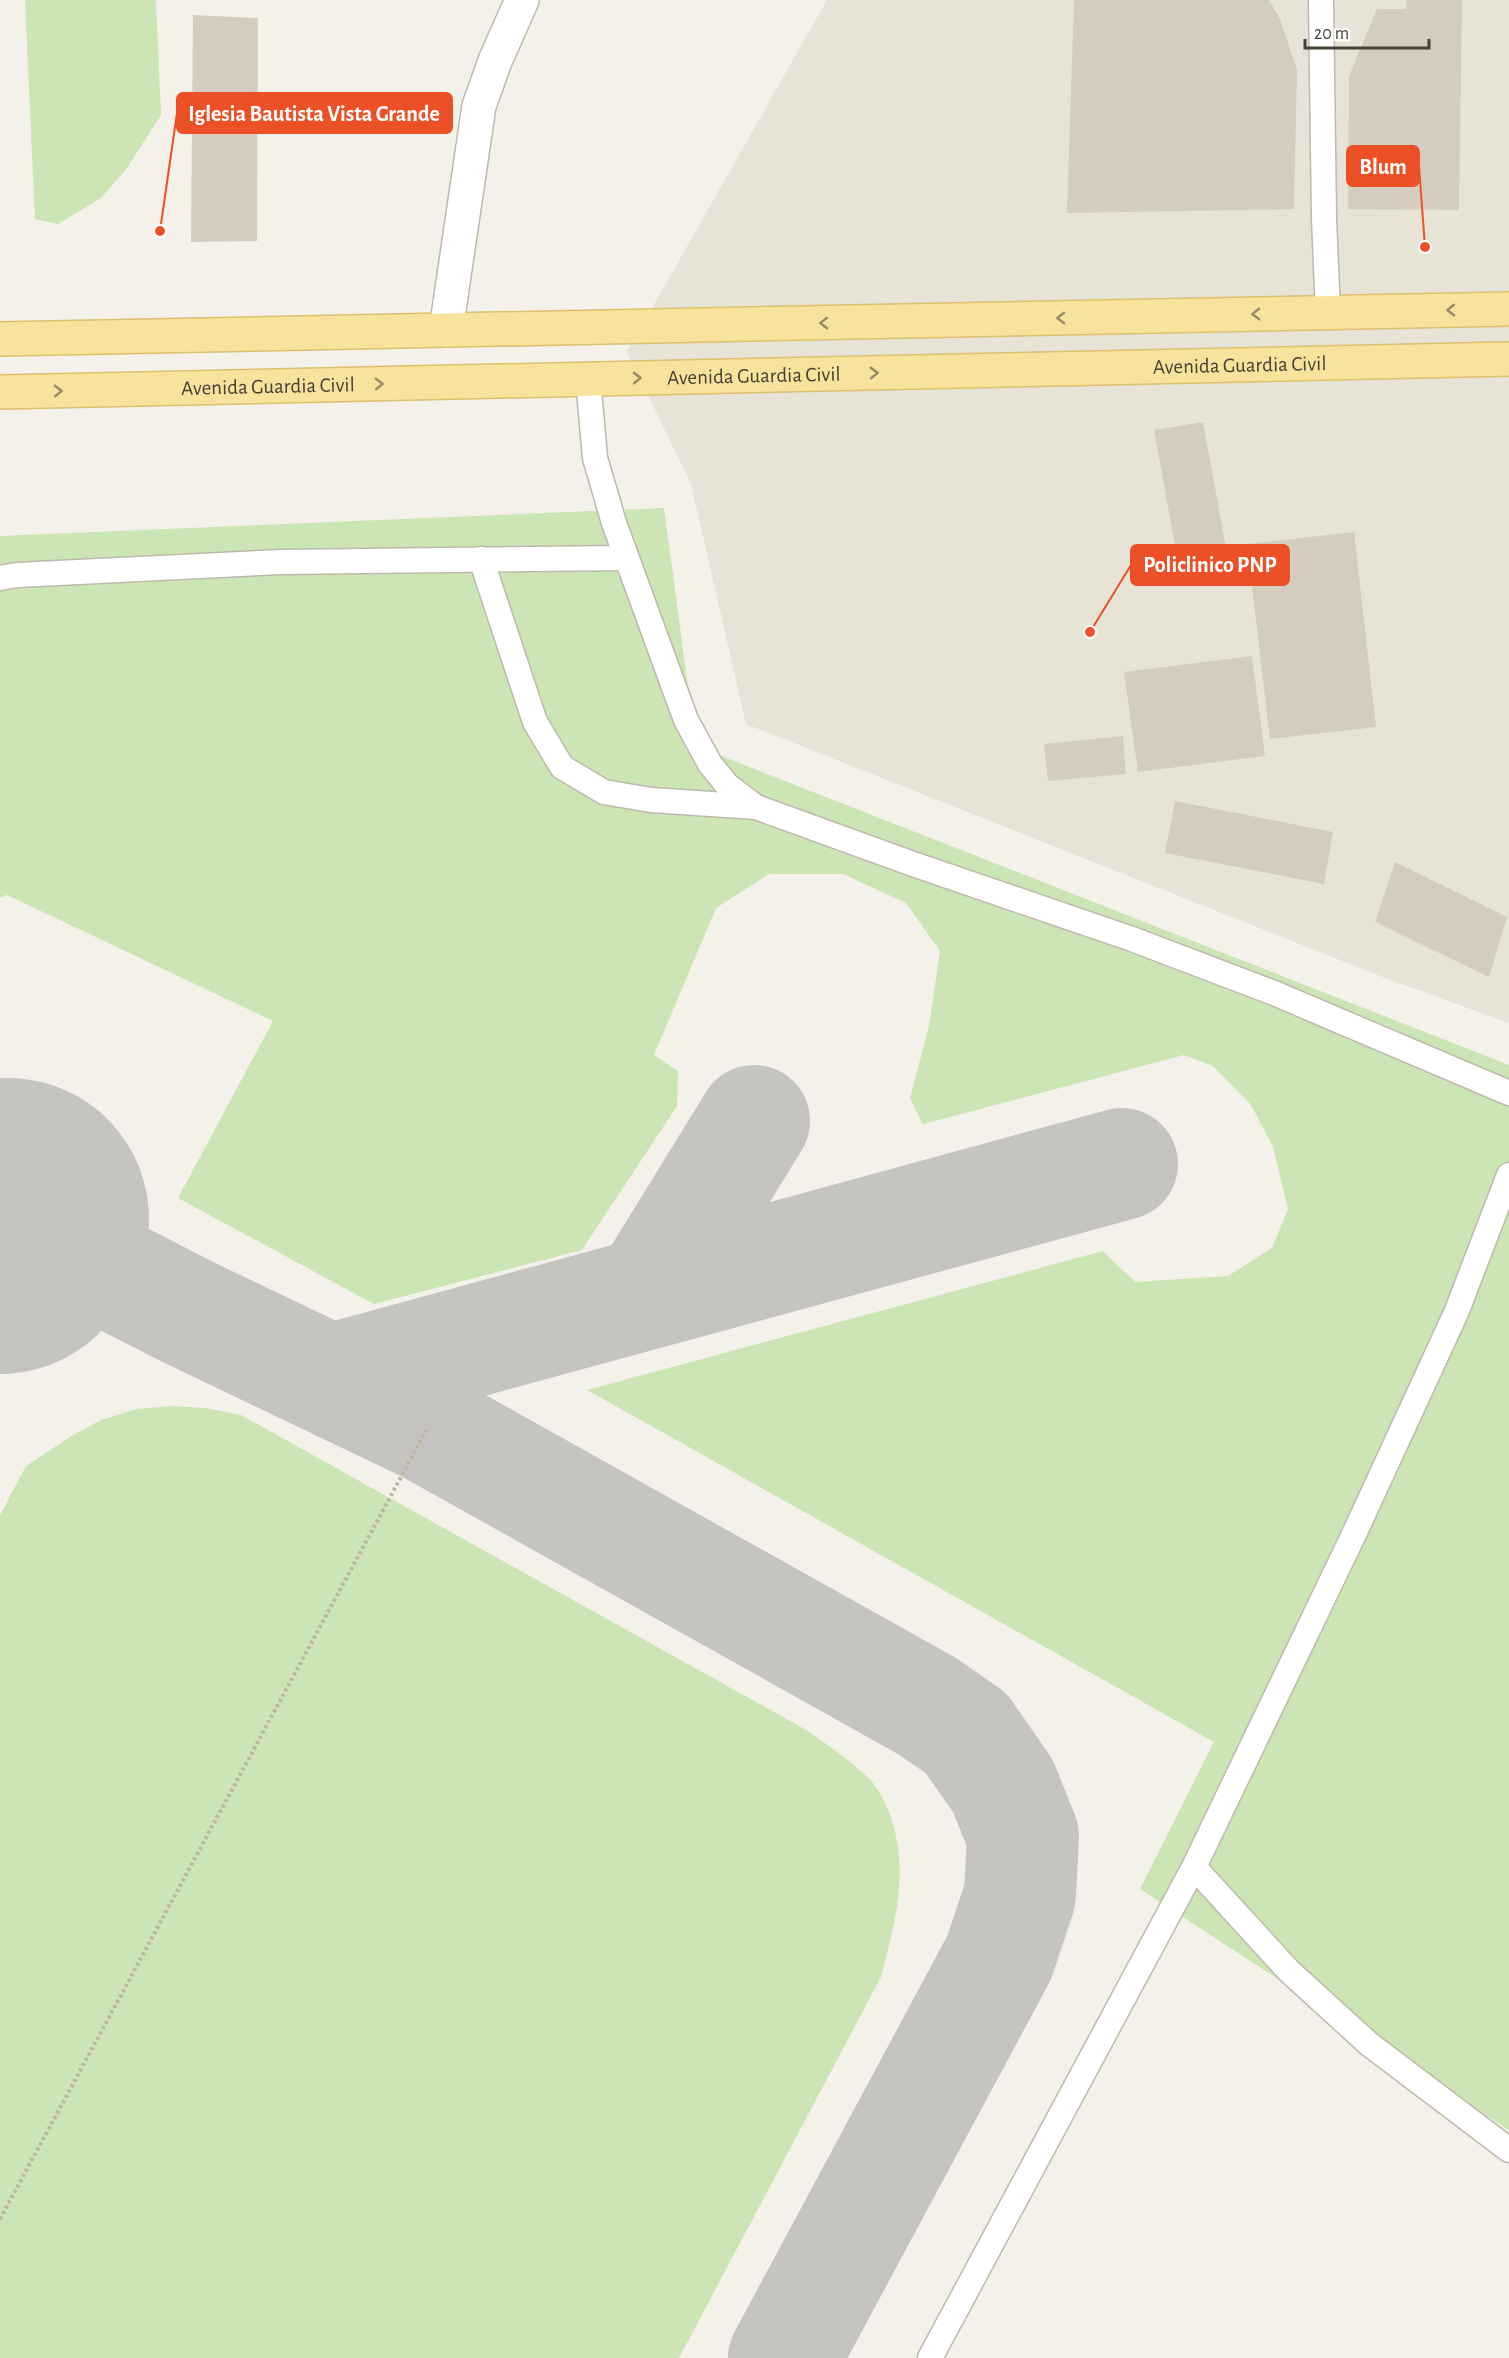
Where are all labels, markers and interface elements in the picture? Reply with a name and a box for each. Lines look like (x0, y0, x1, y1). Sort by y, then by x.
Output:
scale bar (1305, 12, 1430, 50)
text: 20 m (1314, 25, 1349, 43)
callout: Iglesia Bautista Vista Grande (177, 93, 452, 133)
text: Iglesia Bautista Vista Grande (188, 103, 440, 125)
callout: Blum (1347, 146, 1419, 186)
text: Blum (1359, 156, 1407, 178)
one-way arrow (1446, 304, 1455, 316)
one-way arrow (1251, 308, 1260, 320)
one-way arrow (1056, 312, 1065, 324)
one-way arrow (819, 316, 828, 329)
street label: Avenida Guardia Civil (1153, 353, 1327, 378)
street label: Avenida Guardia Civil (667, 364, 841, 388)
one-way arrow (870, 367, 879, 379)
one-way arrow (633, 372, 642, 384)
street label: Avenida Guardia Civil (181, 374, 355, 399)
one-way arrow (375, 377, 384, 390)
one-way arrow (54, 384, 63, 397)
callout: Policlinico PNP (1131, 545, 1289, 585)
text: Policlinico PNP (1143, 554, 1277, 576)

